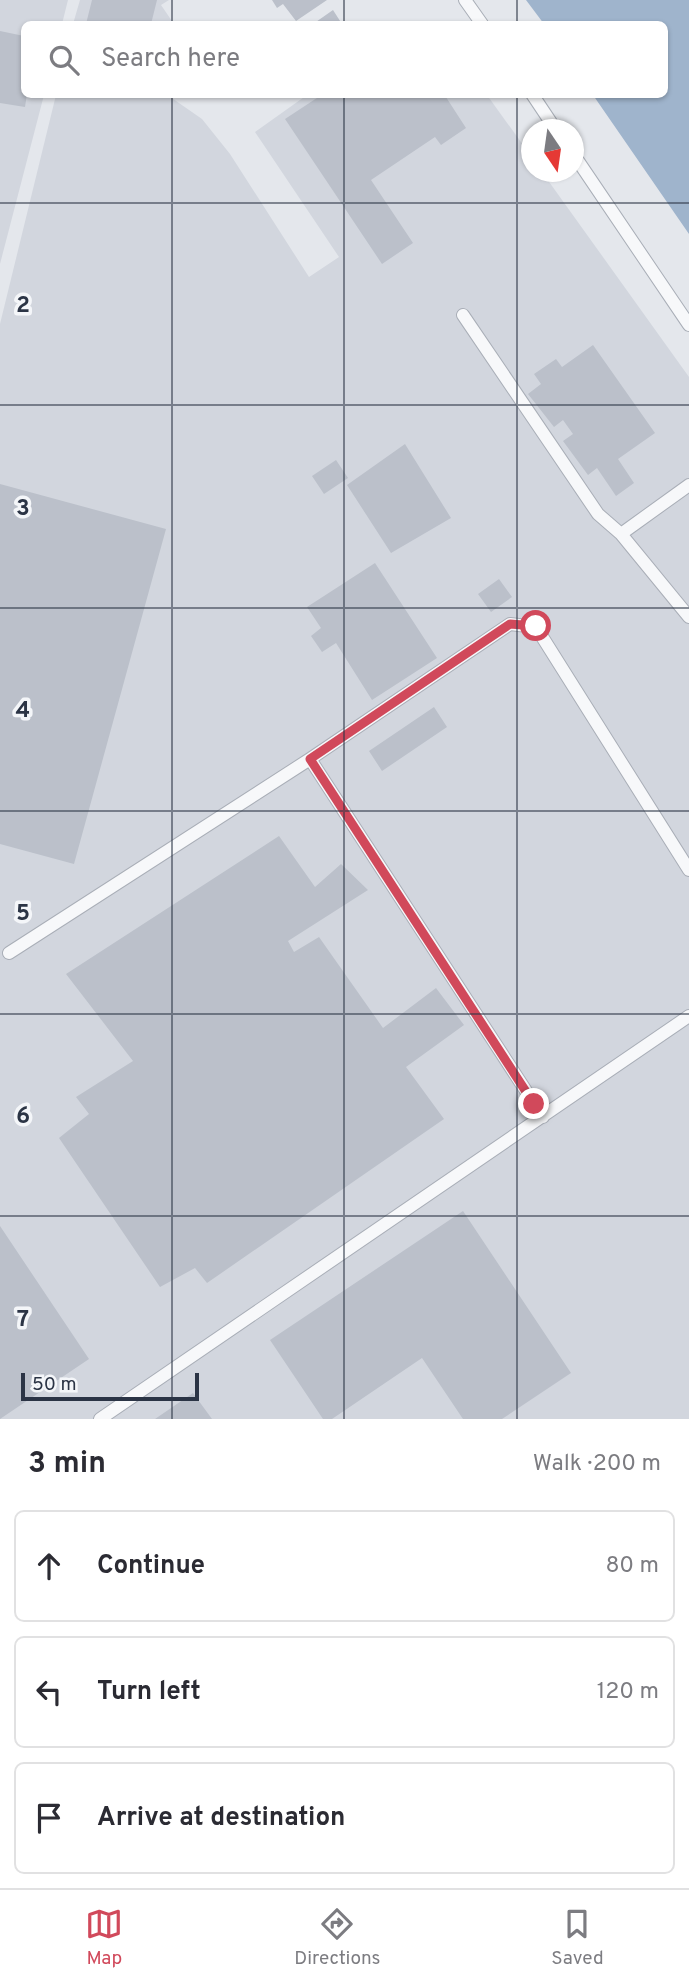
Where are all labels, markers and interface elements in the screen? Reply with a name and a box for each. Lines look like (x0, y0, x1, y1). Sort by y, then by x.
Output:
search box (21, 21, 668, 98)
icon: search (45, 41, 83, 79)
text: Search here (101, 43, 240, 76)
north arrow (521, 119, 584, 182)
text: 2 (16, 292, 30, 321)
text: 3 (16, 495, 30, 524)
route start (520, 610, 551, 641)
text: 4 (16, 697, 30, 726)
text: 5 (16, 900, 30, 929)
route end (518, 1088, 549, 1119)
text: 6 (16, 1103, 30, 1132)
text: 7 (17, 1306, 29, 1335)
scale bar (21, 1370, 200, 1402)
text: 50 m (32, 1373, 77, 1397)
text: 3 min (28, 1446, 106, 1483)
text: Walk · 200 m (533, 1450, 661, 1479)
icon: ahead (30, 1547, 68, 1585)
text: Continue (97, 1550, 205, 1583)
text: 80 m (606, 1552, 659, 1581)
icon: left (30, 1673, 68, 1711)
text: Turn left (97, 1676, 201, 1709)
text: 120 m (597, 1678, 659, 1707)
icon: arrive (30, 1799, 68, 1837)
text: Arrive at destination (97, 1802, 345, 1835)
tab: Map (85, 1905, 123, 1971)
tab: Directions (294, 1905, 381, 1971)
tab: Saved (551, 1905, 604, 1971)

